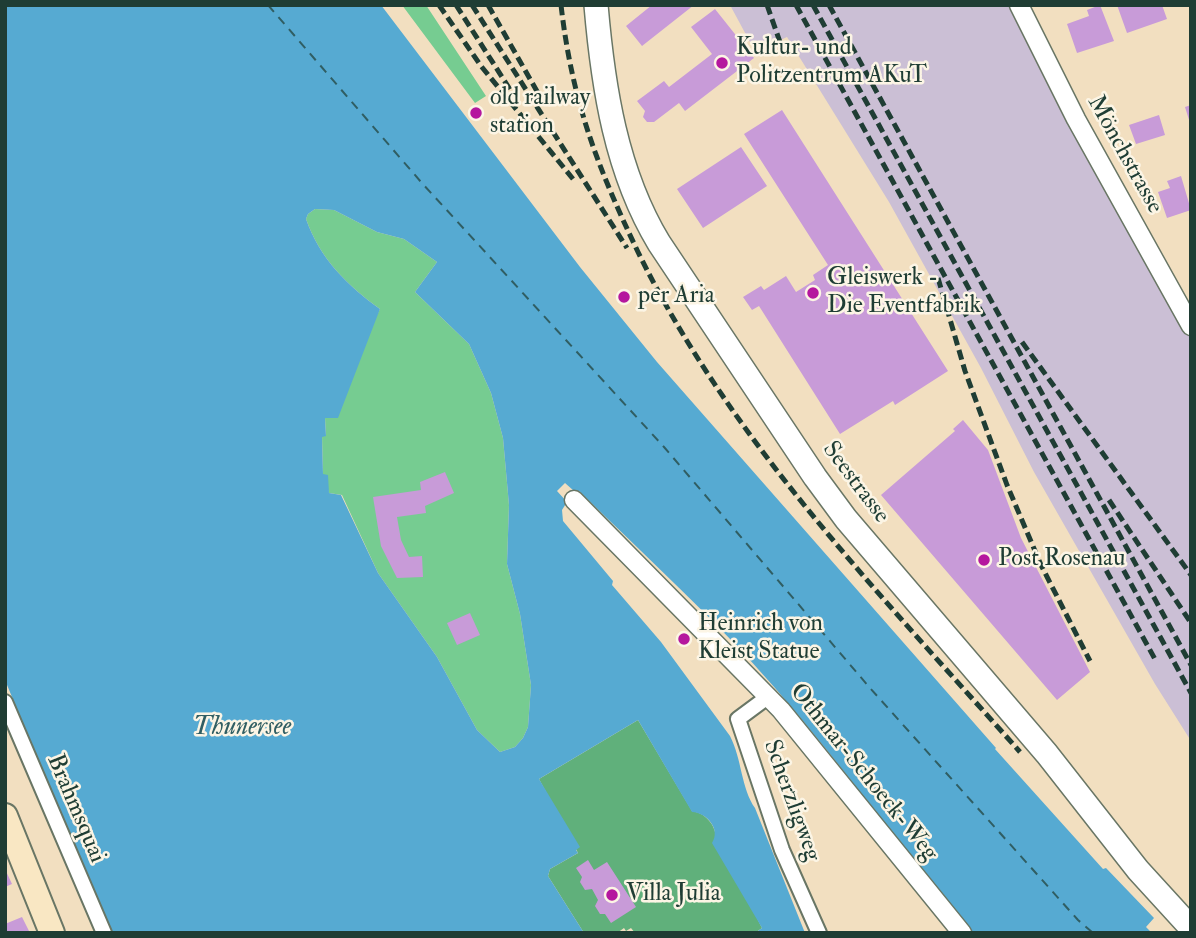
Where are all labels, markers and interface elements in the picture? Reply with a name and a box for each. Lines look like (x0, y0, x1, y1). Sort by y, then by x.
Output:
place label: Kultur- und Politzentrum AKuT (736, 35, 927, 91)
marker: Kultur- und Politzentrum AKuT (714, 55, 730, 71)
place label: old railway station (490, 85, 590, 141)
street label: Mönchstrasse (1080, 91, 1168, 219)
marker: old railway station (468, 105, 484, 121)
place label: Gleiswerk - Die Eventfabrik (827, 265, 981, 321)
place label: per Aria (638, 283, 715, 311)
marker: Gleiswerk - Die Eventfabrik (805, 285, 821, 301)
marker: per Aria (616, 289, 632, 305)
street label: Seestrasse (815, 437, 895, 529)
place label: Post Rosenau (998, 546, 1125, 574)
marker: Post Rosenau (976, 552, 992, 568)
place label: Heinrich von Kleist Statue (698, 611, 823, 667)
marker: Heinrich von Kleist Statue (676, 631, 692, 647)
street label: Othmar-Schoeck-Weg (783, 678, 943, 868)
water label: Thunersee (193, 712, 291, 744)
street label: Scherzligweg (756, 736, 826, 866)
street label: Brahmsquai (39, 750, 111, 868)
place label: Villa Julia (626, 881, 721, 909)
marker: Villa Julia (604, 887, 620, 903)

